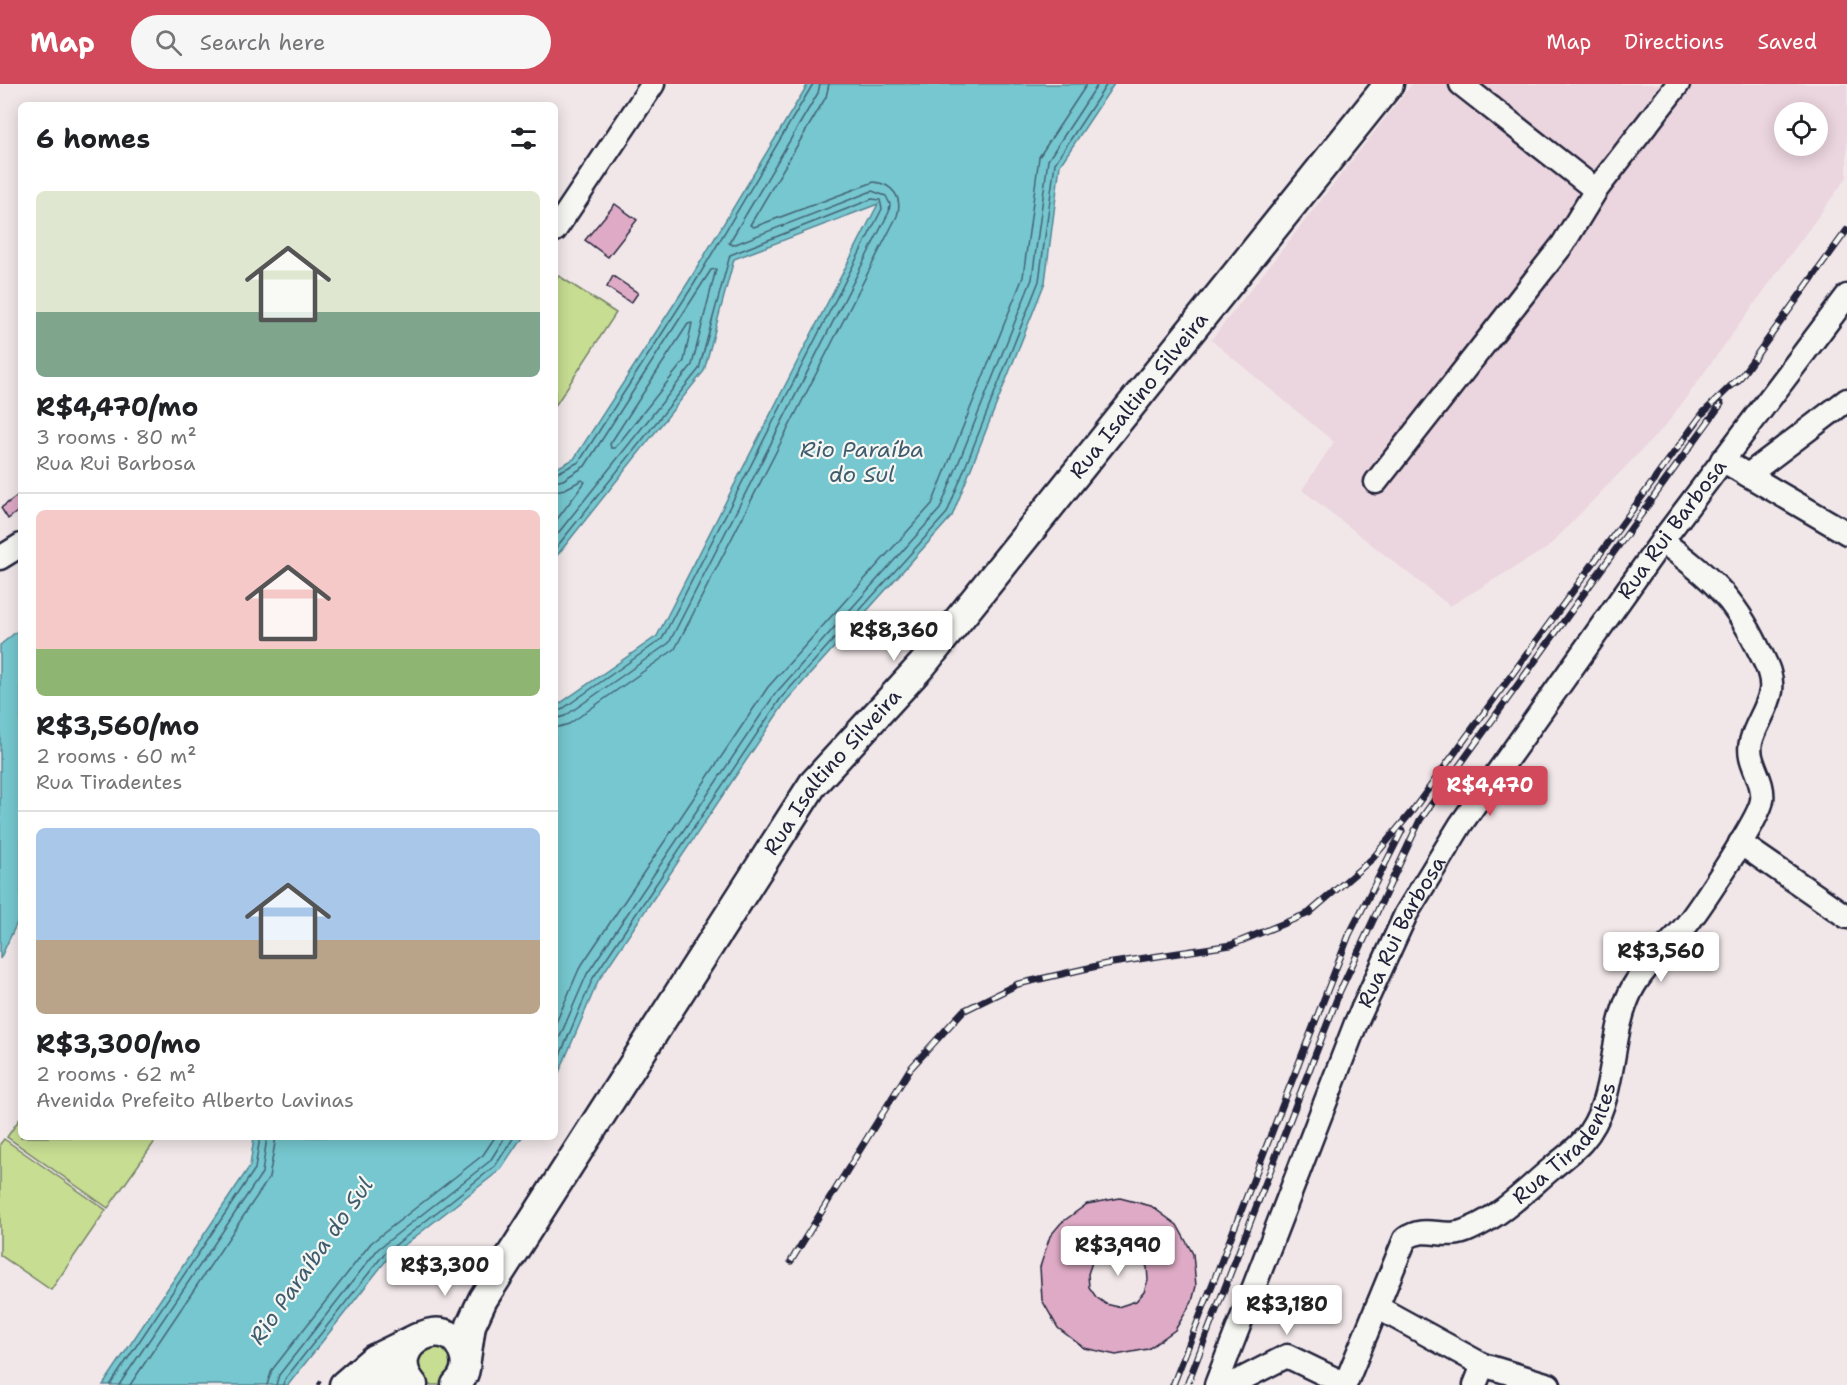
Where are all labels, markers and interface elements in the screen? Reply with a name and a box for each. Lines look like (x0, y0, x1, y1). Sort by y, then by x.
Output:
search box (131, 15, 551, 69)
text: Map (30, 23, 95, 61)
icon: search (152, 26, 185, 59)
text: Search here (200, 28, 325, 57)
text: Map (1546, 28, 1591, 56)
text: Directions (1624, 28, 1724, 56)
text: Saved (1757, 28, 1817, 56)
map controls (1774, 102, 1828, 156)
button: locate (1774, 102, 1828, 156)
text: 6 homes (36, 121, 150, 156)
icon: filters (507, 122, 540, 155)
icon: home (234, 230, 342, 338)
street label: Rua Isaltino Silveira (1063, 306, 1214, 485)
text: R$4,470/mo (36, 389, 198, 424)
text: 3 rooms · 80 m² (36, 424, 197, 450)
water label: Rio Paraíba do Sul (800, 435, 924, 489)
text: Rua Rui Barbosa (36, 450, 195, 476)
street label: Rua Rui Barbosa (1611, 453, 1733, 605)
icon: home (234, 549, 342, 657)
pin: R$8,360 (839, 611, 949, 662)
text: R$8,360 (849, 617, 939, 643)
street label: Rua Isaltino Silveira (757, 683, 908, 861)
text: R$3,560/mo (36, 708, 199, 743)
text: 2 rooms · 60 m² (36, 743, 196, 769)
pin: R$4,470 (1435, 766, 1545, 817)
text: Rua Tiradentes (36, 769, 182, 795)
text: R$4,470 (1447, 772, 1533, 798)
street label: Rua Rui Barbosa (1351, 851, 1452, 1012)
icon: home (234, 867, 342, 975)
pin: R$3,560 (1606, 932, 1716, 983)
text: R$3,560 (1617, 938, 1705, 964)
text: R$3,300/mo (36, 1026, 201, 1061)
text: 2 rooms · 62 m² (36, 1061, 196, 1087)
street label: Rua Tiradentes (1506, 1080, 1622, 1211)
text: Avenida Prefeito Alberto Lavinas (36, 1087, 354, 1113)
water label: Rio Paraíba do Sul (242, 1172, 380, 1350)
pin: R$3,990 (1063, 1226, 1173, 1277)
text: R$3,990 (1075, 1232, 1161, 1258)
pin: R$3,300 (390, 1246, 500, 1297)
text: R$3,300 (401, 1252, 489, 1278)
pin: R$3,180 (1232, 1285, 1342, 1336)
text: R$3,180 (1246, 1291, 1328, 1317)

